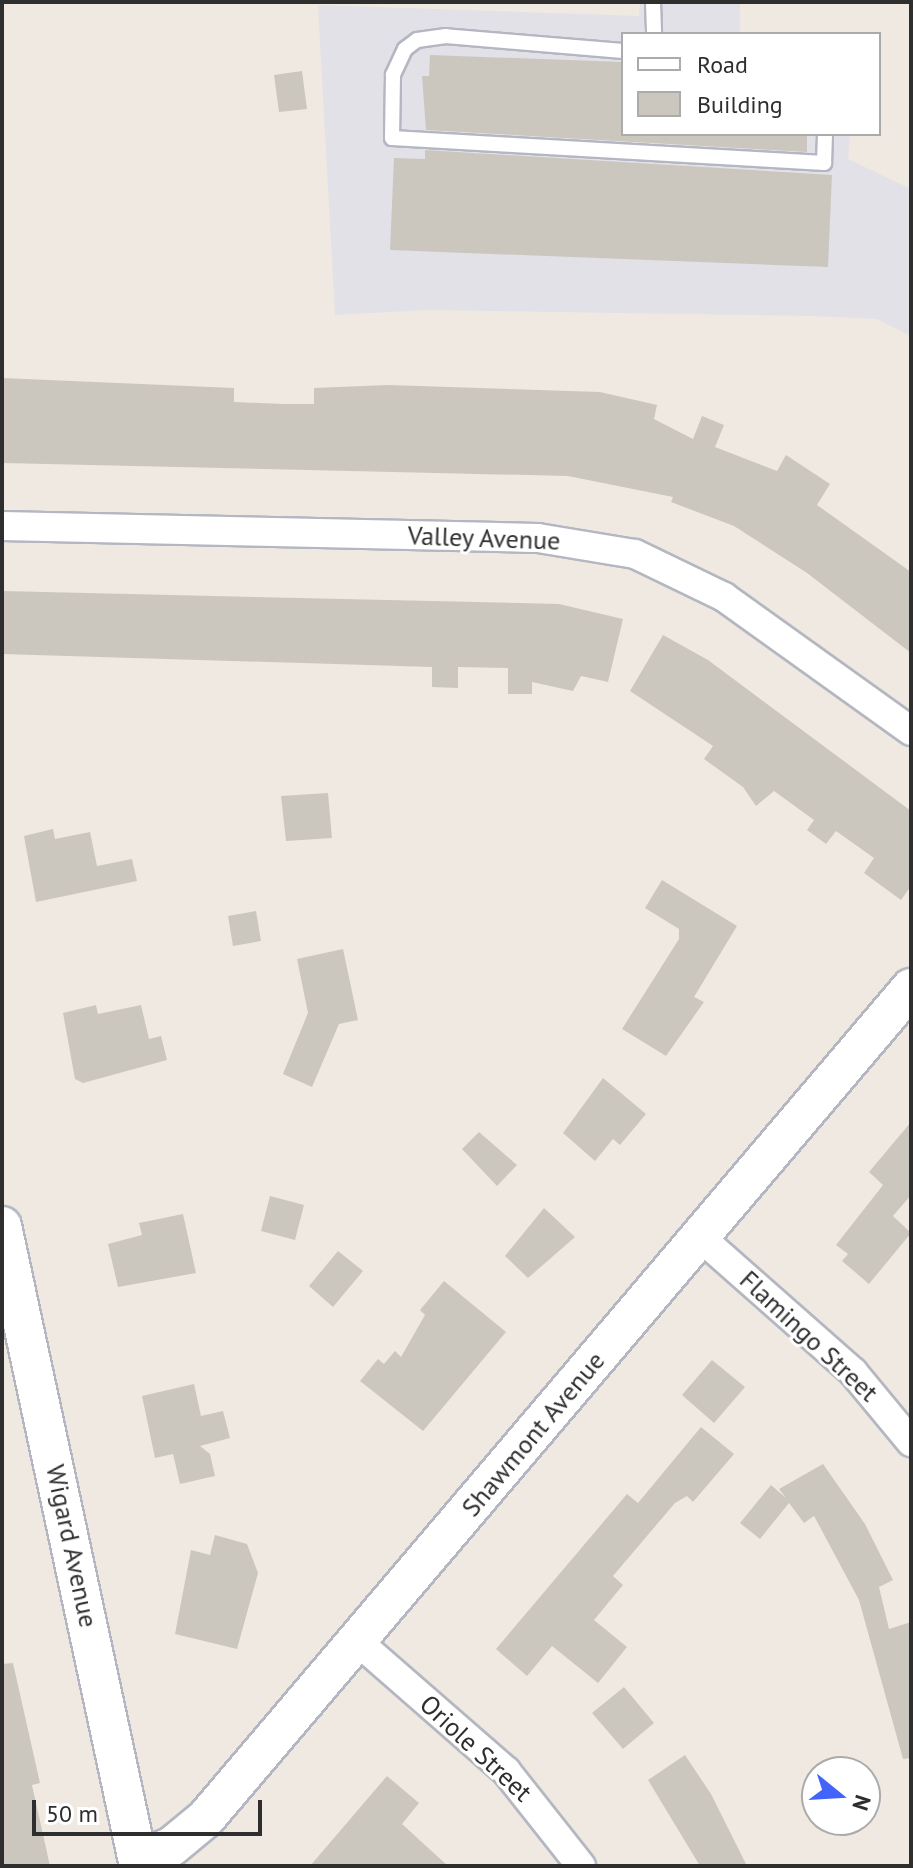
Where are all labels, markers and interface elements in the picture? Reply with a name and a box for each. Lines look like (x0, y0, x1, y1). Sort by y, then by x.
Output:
legend (621, 32, 881, 136)
text: Road (697, 49, 748, 80)
text: Building (697, 89, 783, 120)
street label: Valley Avenue (406, 520, 562, 556)
street label: Flamingo Street (733, 1264, 885, 1408)
street label: Shawmont Avenue (455, 1345, 611, 1523)
street label: Wigard Avenue (39, 1461, 105, 1631)
street label: Oriole Street (414, 1688, 538, 1808)
north arrow (801, 1756, 881, 1836)
scale bar (36, 1784, 266, 1834)
text: N (846, 1792, 877, 1814)
text: 50 m (46, 1798, 98, 1829)

